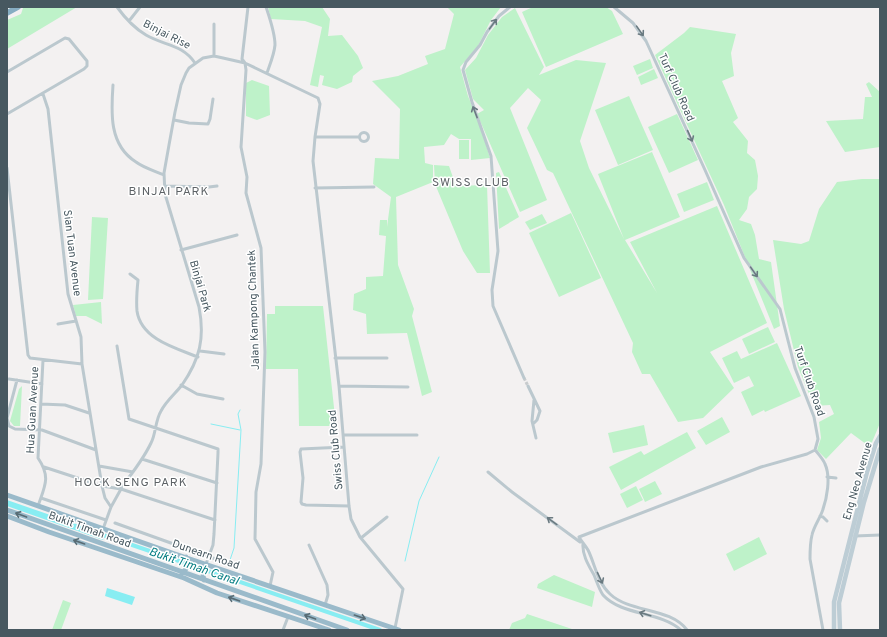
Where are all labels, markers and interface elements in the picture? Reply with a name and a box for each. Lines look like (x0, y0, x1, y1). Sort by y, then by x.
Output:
street label: Binjai Rise (140, 17, 193, 53)
one-way arrow (489, 19, 497, 30)
one-way arrow (636, 26, 644, 37)
street label: Turf Club Road (655, 51, 697, 124)
one-way arrow (471, 106, 479, 118)
one-way arrow (686, 129, 694, 141)
district label: SWISS CLUB (432, 175, 510, 191)
district label: BINJAI PARK (129, 184, 209, 200)
street label: Sian Tuan Avenue (60, 209, 84, 297)
street label: Jalan Kampong Chantek (245, 249, 263, 370)
street label: Binjai Park (186, 259, 214, 314)
one-way arrow (750, 267, 758, 278)
street label: Turf Club Road (791, 344, 828, 418)
street label: Hua Guan Avenue (24, 366, 42, 454)
street label: Swiss Club Road (326, 409, 346, 490)
street label: Eng Neo Avenue (840, 441, 876, 522)
district label: HOCK SENG PARK (74, 475, 188, 491)
street label: Bukit Timah Road (46, 508, 133, 551)
one-way arrow (14, 511, 27, 518)
one-way arrow (547, 517, 558, 525)
street label: Dunearn Road (170, 537, 241, 573)
one-way arrow (73, 538, 85, 546)
water label: Bukit Timah Canal (147, 544, 242, 590)
one-way arrow (597, 572, 604, 584)
one-way arrow (228, 595, 241, 602)
one-way arrow (640, 610, 652, 618)
one-way arrow (304, 613, 317, 620)
one-way arrow (353, 614, 366, 621)

